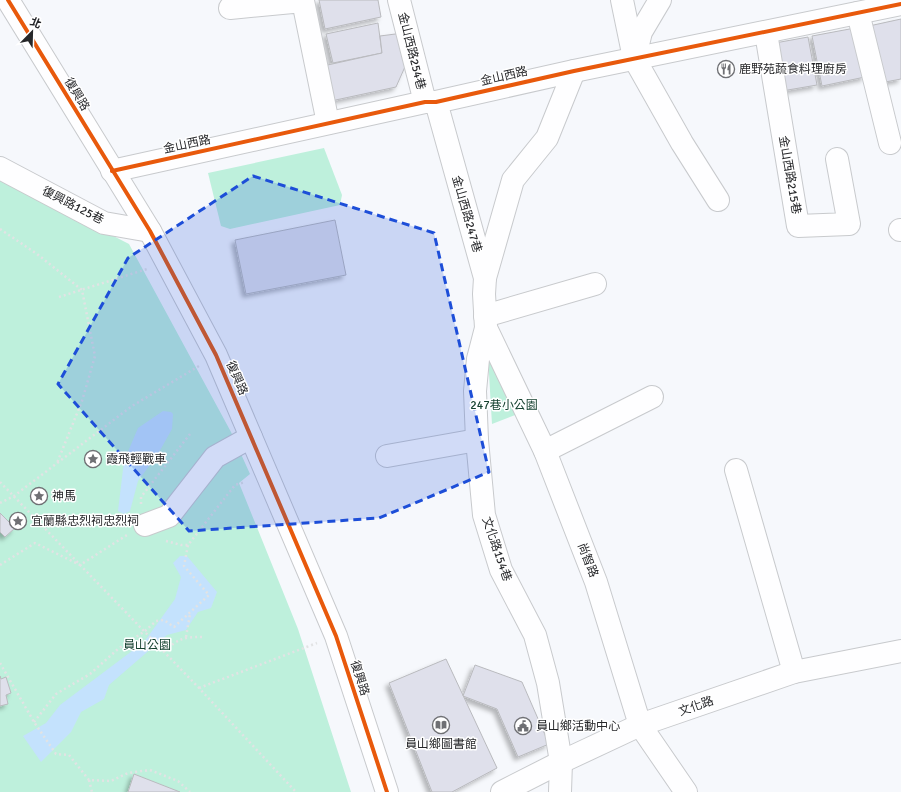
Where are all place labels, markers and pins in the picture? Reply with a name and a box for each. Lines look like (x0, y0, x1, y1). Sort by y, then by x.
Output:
restaurant icon: 鹿野苑蔬食料理廚房 (716, 59, 736, 79)
place label: 鹿野苑蔬食料理廚房 (739, 62, 847, 77)
place icon: 霞飛輕戰車 (83, 449, 103, 469)
place label: 霞飛輕戰車 (106, 452, 166, 467)
place icon: 神馬 (29, 486, 49, 506)
place label: 神馬 (52, 489, 76, 504)
place icon: 宜蘭縣忠烈祠忠烈祠 (8, 511, 28, 531)
place label: 宜蘭縣忠烈祠忠烈祠 (31, 514, 139, 529)
library icon: 員山鄉圖書館 (431, 715, 451, 735)
public building icon: 員山鄉活動中心 (513, 716, 533, 736)
place label: 員山鄉活動中心 (536, 719, 620, 734)
place label: 員山鄉圖書館 (405, 737, 477, 752)

